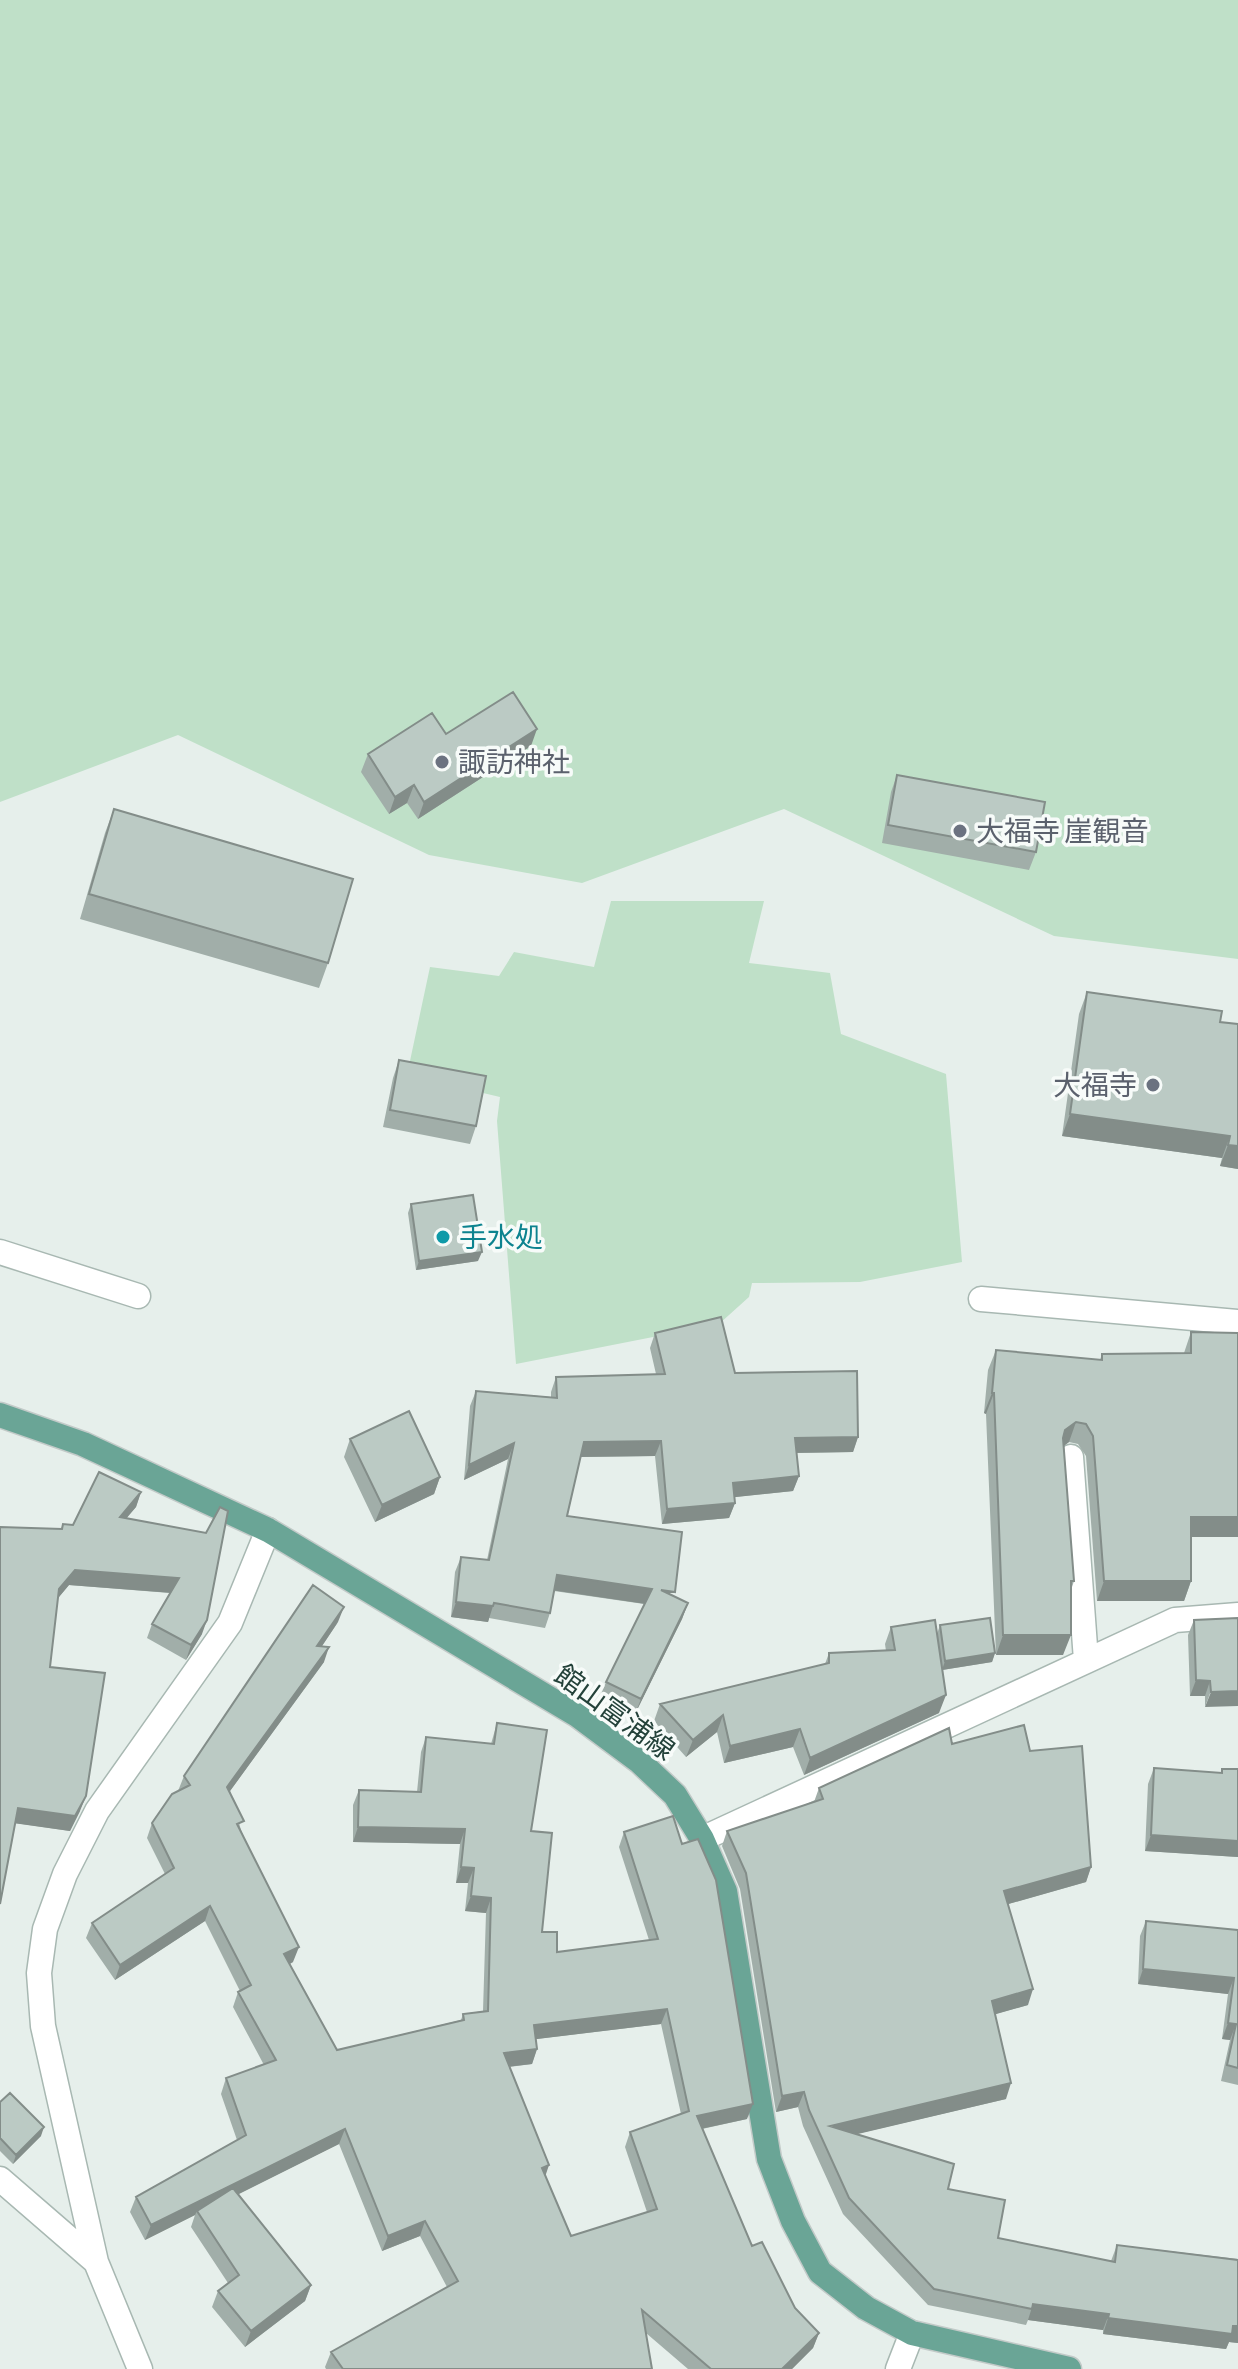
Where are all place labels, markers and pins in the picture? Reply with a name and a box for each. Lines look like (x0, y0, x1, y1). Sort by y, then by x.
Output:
place label: 諏訪神社 (458, 748, 570, 778)
marker: 諏訪神社 (433, 753, 451, 771)
place label: 大福寺 崖観音 (976, 817, 1149, 847)
marker: 大福寺 崖観音 (951, 822, 969, 840)
place label: 大福寺 (1053, 1071, 1137, 1101)
marker: 大福寺 (1144, 1076, 1162, 1094)
place label: 手水処 (459, 1223, 543, 1253)
marker: 手水処 (434, 1228, 452, 1246)

